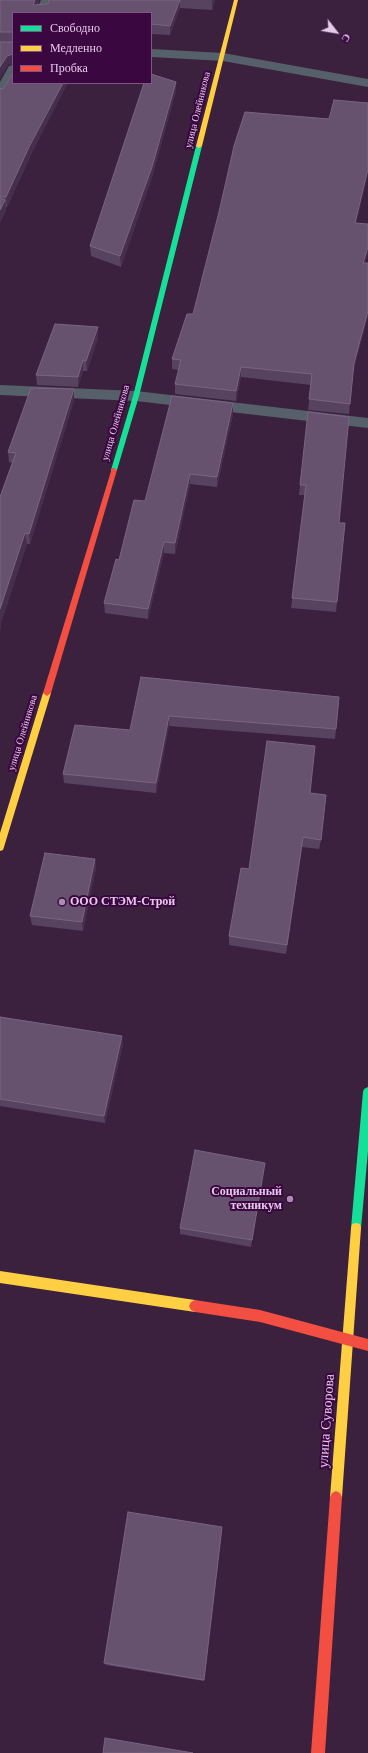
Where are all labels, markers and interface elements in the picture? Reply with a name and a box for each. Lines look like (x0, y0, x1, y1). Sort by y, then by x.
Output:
legend (12, 12, 152, 84)
north arrow (316, 12, 356, 52)
text: Свободно (50, 21, 100, 35)
text: С (339, 32, 353, 45)
text: Медленно (50, 41, 102, 55)
text: Пробка (50, 61, 88, 75)
street label: улица Олейникова (183, 71, 213, 149)
street label: улица Олейникова (99, 384, 133, 462)
street label: улица Олейникова (6, 694, 40, 772)
place label: ООО СТЭМ-Строй (70, 895, 175, 909)
marker: ООО СТЭМ-Строй (57, 897, 67, 907)
place label: Социальный техникум (211, 1185, 282, 1213)
marker: Социальный техникум (285, 1194, 295, 1204)
street label: улица Суворова (315, 1373, 339, 1469)

